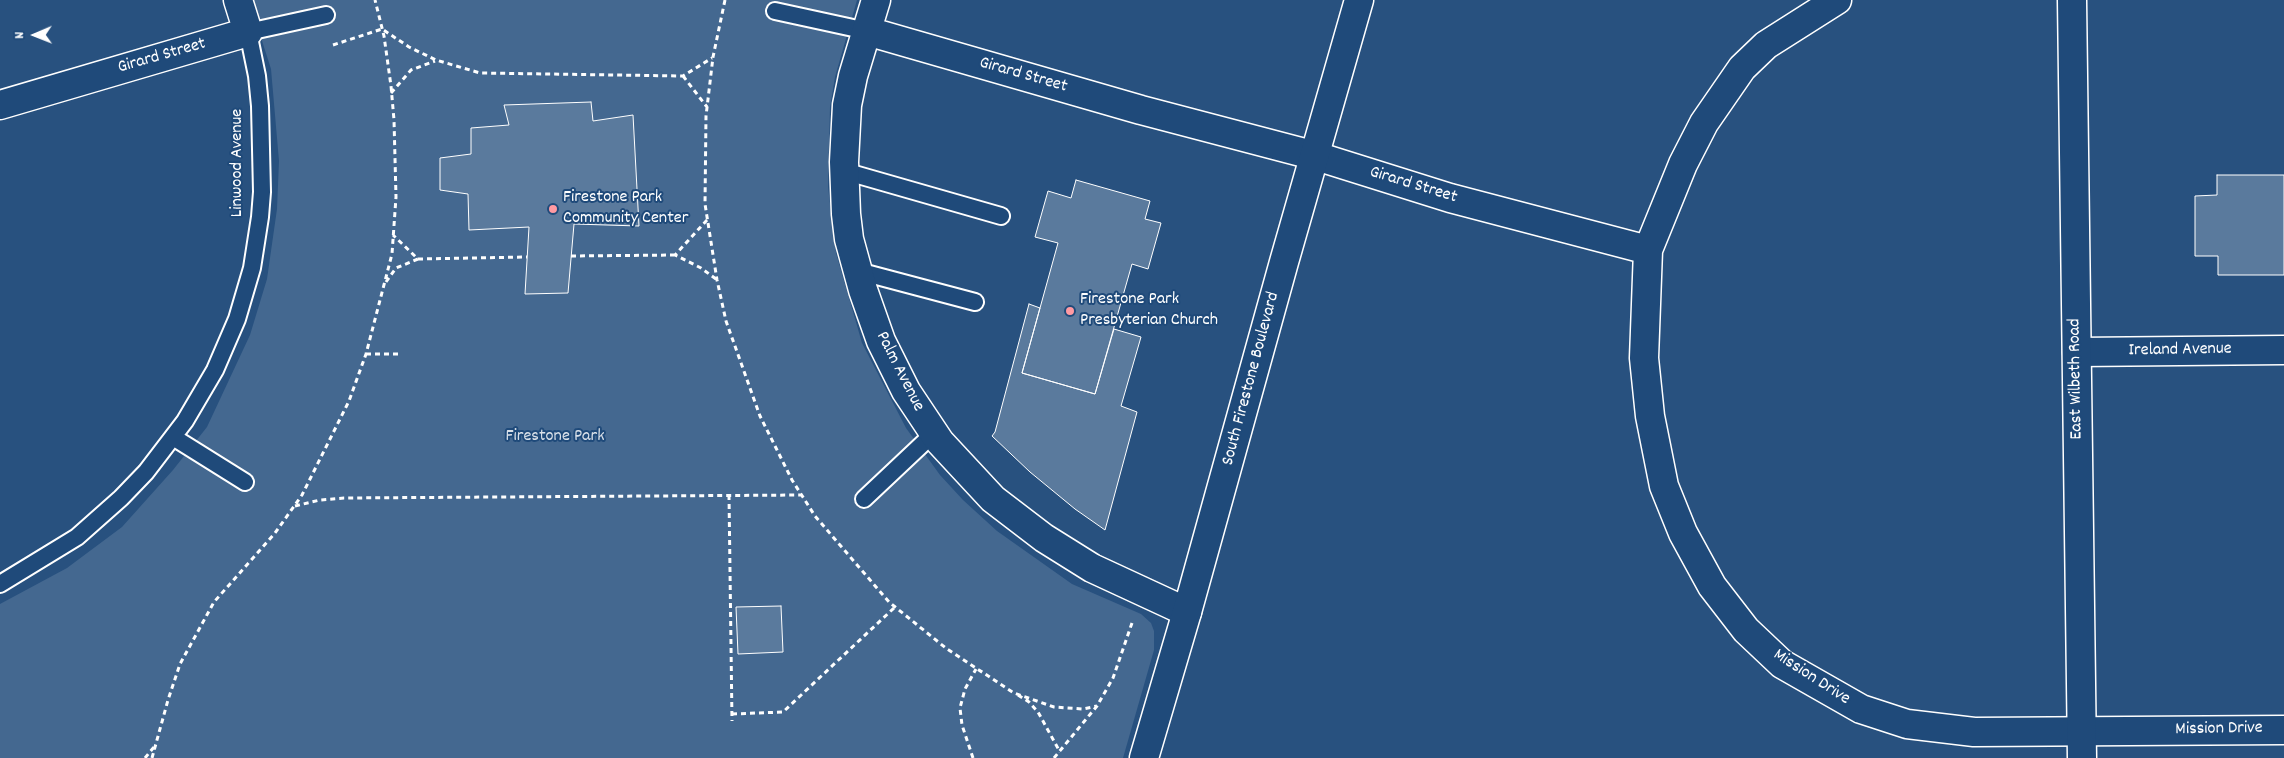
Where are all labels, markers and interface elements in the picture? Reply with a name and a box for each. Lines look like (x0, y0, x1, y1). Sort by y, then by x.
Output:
north arrow (10, 10, 60, 60)
text: N (10, 32, 30, 39)
street label: Girard Street (116, 34, 208, 80)
street label: Girard Street (977, 53, 1069, 99)
street label: Linwood Avenue (228, 109, 250, 217)
street label: Girard Street (1367, 162, 1459, 210)
place label: Firestone Park Community Center (563, 188, 688, 230)
marker: Firestone Park Community Center (547, 203, 559, 215)
place label: Firestone Park Presbyterian Church (1080, 290, 1218, 332)
street label: South Firestone Boulevard (1218, 290, 1286, 468)
marker: Firestone Park Presbyterian Church (1064, 305, 1076, 317)
street label: East Wilbeth Road (2065, 318, 2089, 440)
street label: Palm Avenue (870, 329, 928, 415)
street label: Ireland Avenue (2128, 339, 2232, 363)
park label: Firestone Park (505, 427, 605, 449)
street label: Mission Drive (1768, 645, 1854, 711)
street label: Mission Drive (2175, 718, 2263, 742)

